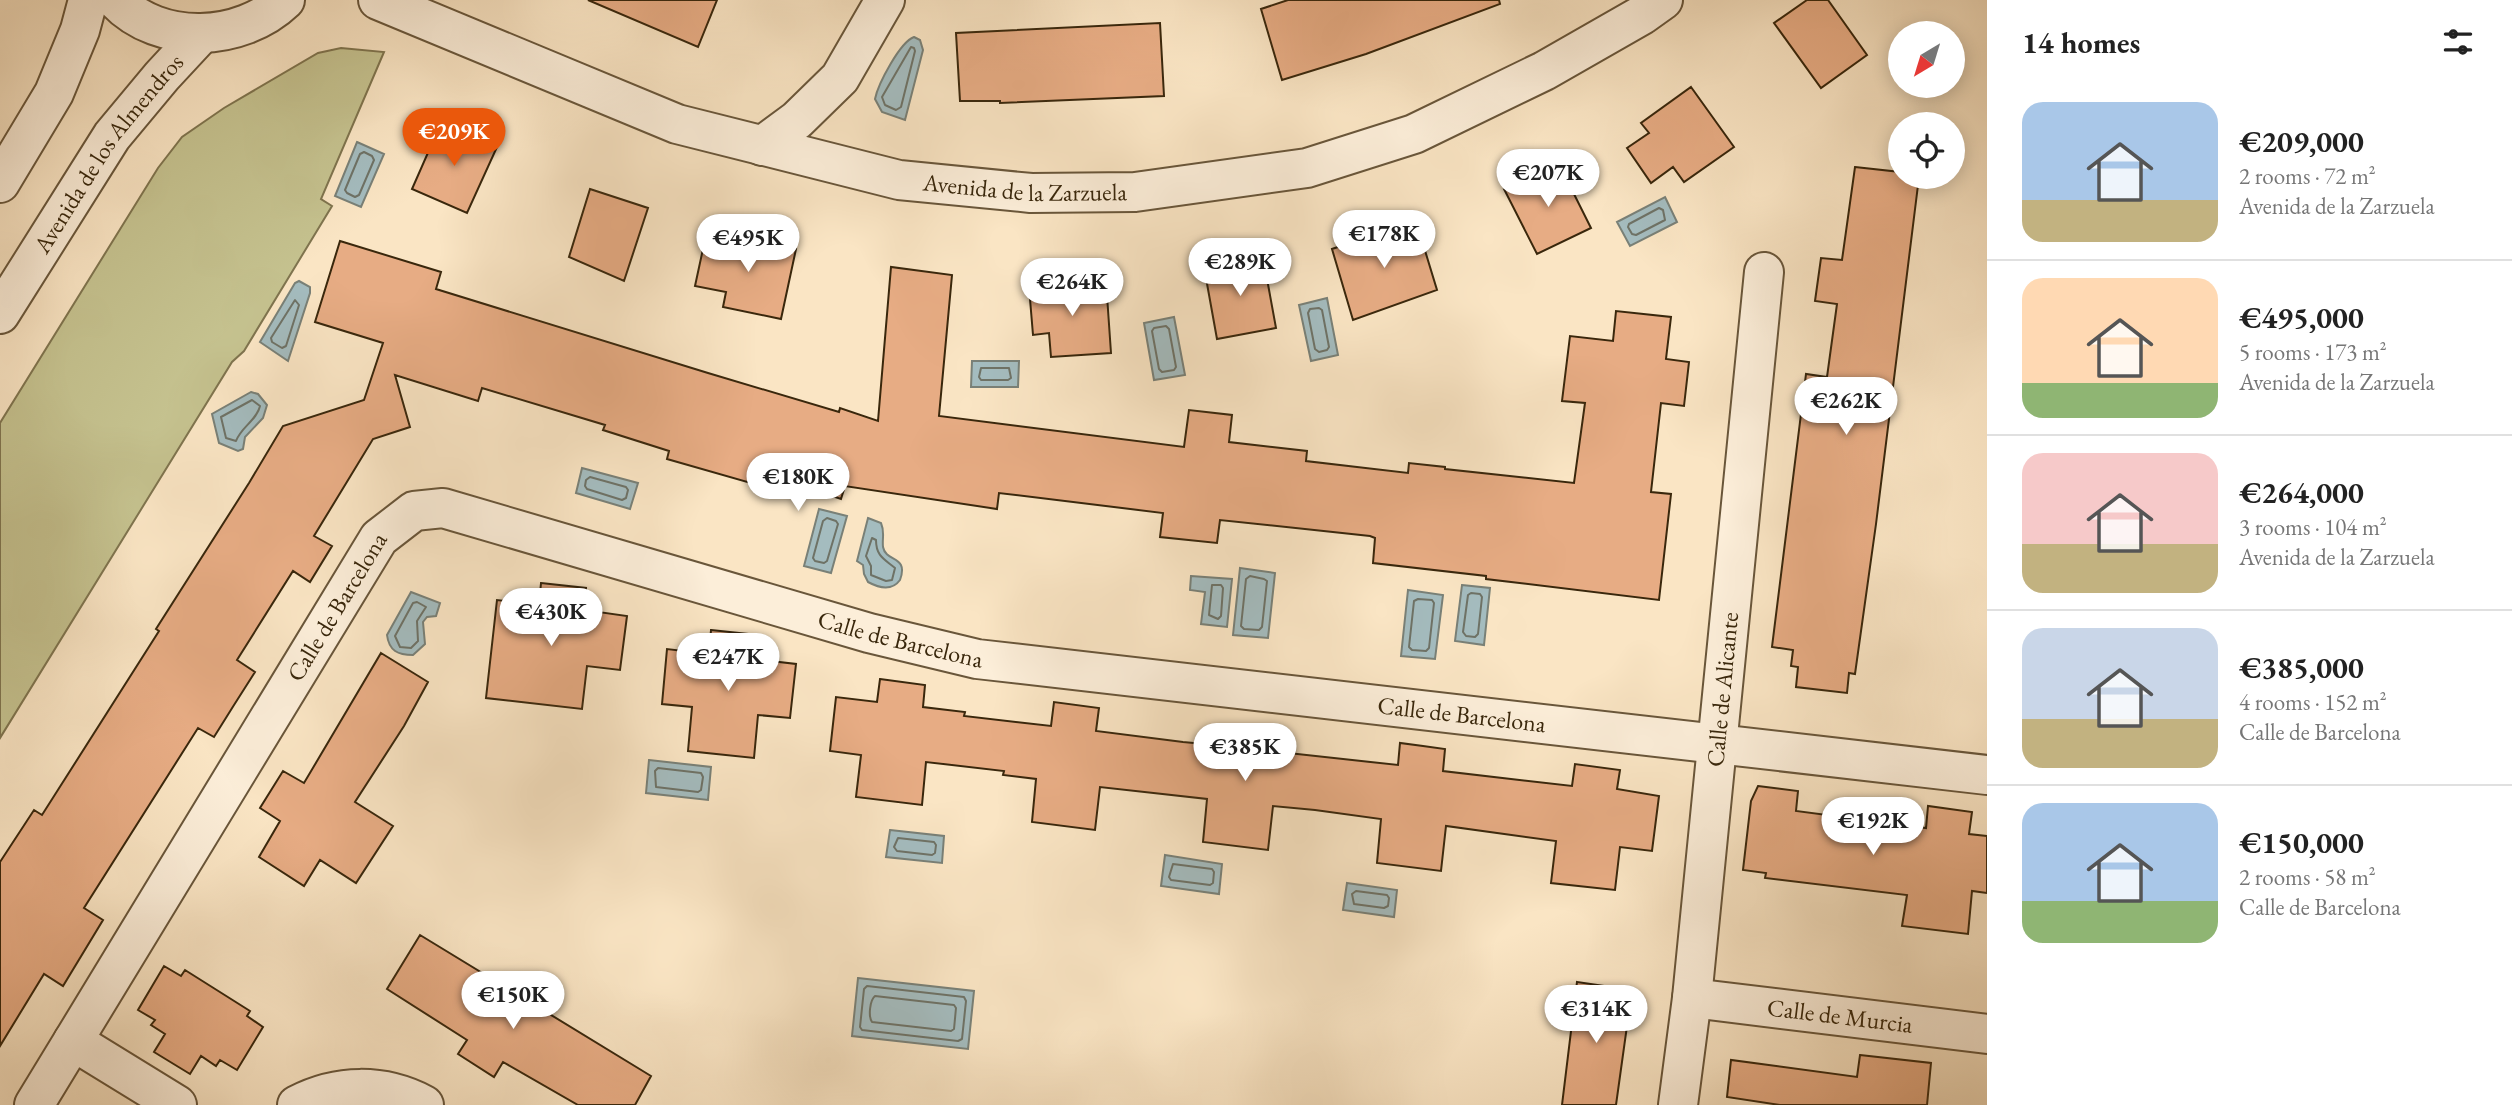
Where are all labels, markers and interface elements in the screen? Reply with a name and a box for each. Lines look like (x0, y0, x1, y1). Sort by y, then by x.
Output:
north arrow (1888, 21, 1965, 98)
map controls (1888, 21, 1965, 189)
text: 14 homes (2022, 23, 2140, 62)
icon: filters (2439, 23, 2477, 61)
street label: Avenida de los Almendros (26, 47, 190, 260)
pin: €209K (405, 108, 503, 168)
button: locate (1888, 112, 1965, 189)
text: €209K (418, 116, 490, 146)
text: €209,000 (2239, 122, 2364, 161)
icon: home (2078, 130, 2162, 214)
pin: €207K (1499, 150, 1597, 209)
text: €207K (1512, 157, 1584, 187)
text: 2 rooms · 72 m² (2239, 161, 2376, 191)
street label: Avenida de la Zarzuela (921, 166, 1127, 208)
text: Avenida de la Zarzuela (2239, 191, 2435, 221)
pin: €178K (1335, 210, 1433, 270)
pin: €495K (699, 215, 797, 274)
text: €178K (1348, 218, 1420, 248)
text: €495K (712, 222, 784, 252)
pin: €289K (1191, 238, 1289, 298)
text: €289K (1204, 246, 1276, 276)
pin: €264K (1023, 258, 1121, 318)
text: €264K (1036, 266, 1108, 296)
text: €495,000 (2239, 298, 2364, 337)
icon: home (2078, 306, 2162, 390)
text: 5 rooms · 173 m² (2239, 337, 2387, 367)
text: Avenida de la Zarzuela (2239, 367, 2435, 397)
pin: €262K (1797, 378, 1895, 437)
text: €262K (1810, 385, 1882, 415)
pin: €180K (749, 454, 847, 513)
text: €180K (762, 461, 834, 491)
text: €264,000 (2239, 473, 2364, 512)
icon: home (2078, 481, 2162, 565)
text: 3 rooms · 104 m² (2239, 512, 2387, 542)
street label: Calle de Barcelona (279, 526, 394, 687)
text: Avenida de la Zarzuela (2239, 542, 2435, 572)
pin: €430K (502, 588, 600, 648)
text: €430K (515, 596, 587, 626)
street label: Calle de Barcelona (814, 603, 985, 675)
street label: Calle de Alicante (1699, 610, 1745, 768)
pin: €247K (679, 634, 777, 693)
text: €247K (692, 641, 764, 671)
text: €385,000 (2239, 648, 2364, 687)
icon: home (2078, 656, 2162, 740)
text: 4 rooms · 152 m² (2239, 687, 2387, 717)
street label: Calle de Barcelona (1376, 689, 1548, 739)
text: Calle de Barcelona (2239, 717, 2401, 747)
pin: €385K (1196, 724, 1294, 783)
text: €385K (1209, 731, 1281, 761)
pin: €192K (1824, 798, 1922, 857)
text: €192K (1837, 805, 1909, 835)
text: €150,000 (2239, 823, 2364, 862)
icon: home (2078, 831, 2162, 915)
text: 2 rooms · 58 m² (2239, 862, 2376, 892)
text: Calle de Barcelona (2239, 892, 2401, 922)
pin: €150K (464, 972, 562, 1031)
text: €150K (477, 979, 549, 1009)
pin: €314K (1547, 986, 1645, 1045)
street label: Calle de Murcia (1765, 991, 1915, 1040)
text: €314K (1560, 993, 1632, 1023)

